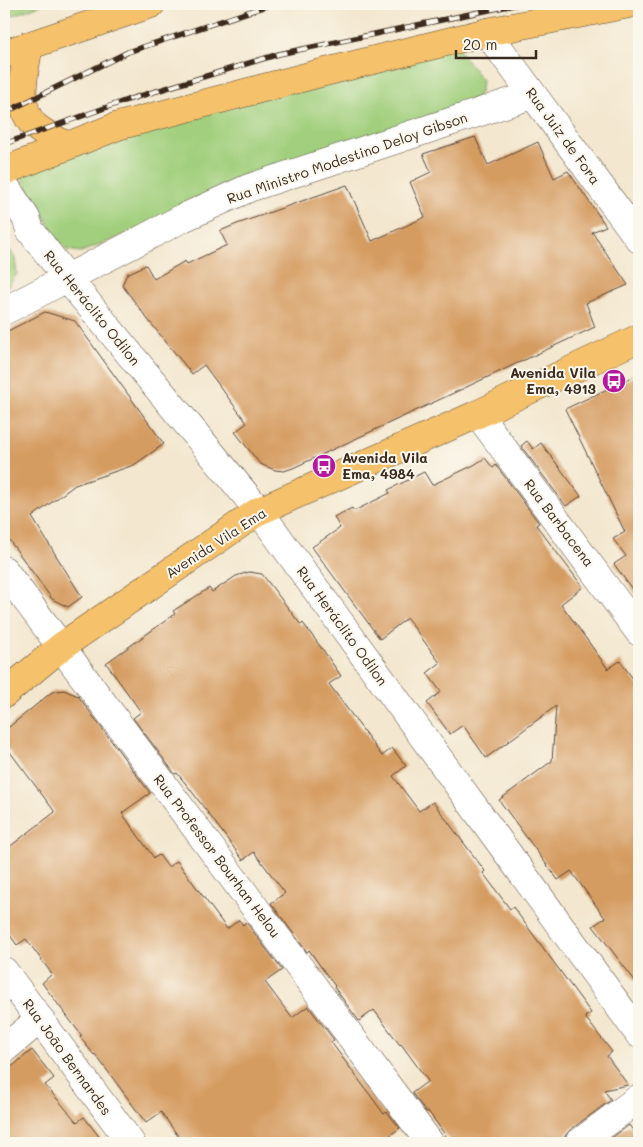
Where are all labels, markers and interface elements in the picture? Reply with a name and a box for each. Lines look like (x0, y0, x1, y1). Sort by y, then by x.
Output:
scale bar (456, 28, 536, 60)
text: 20 m (463, 34, 497, 54)
street label: Rua Juiz de Fora (522, 83, 605, 188)
street label: Rua Ministro Modestino Deloy Gibson (224, 107, 470, 208)
street label: Rua Heráclito Odilon (40, 246, 145, 369)
place label: Avenida Vila Ema, 4913 (510, 363, 596, 398)
bus stop icon: Avenida Vila Ema, 4913 (601, 368, 627, 394)
place label: Avenida Vila Ema, 4984 (342, 448, 428, 483)
bus stop icon: Avenida Vila Ema, 4984 (311, 453, 337, 479)
street label: Rua Barbacena (520, 475, 599, 570)
street label: Avenida Vila Ema (162, 503, 270, 582)
street label: Rua Heráclito Odilon (293, 562, 392, 689)
street label: Rua Professor Bourhan Helou (150, 770, 285, 941)
street label: Rua João Bernardes (19, 995, 116, 1119)

